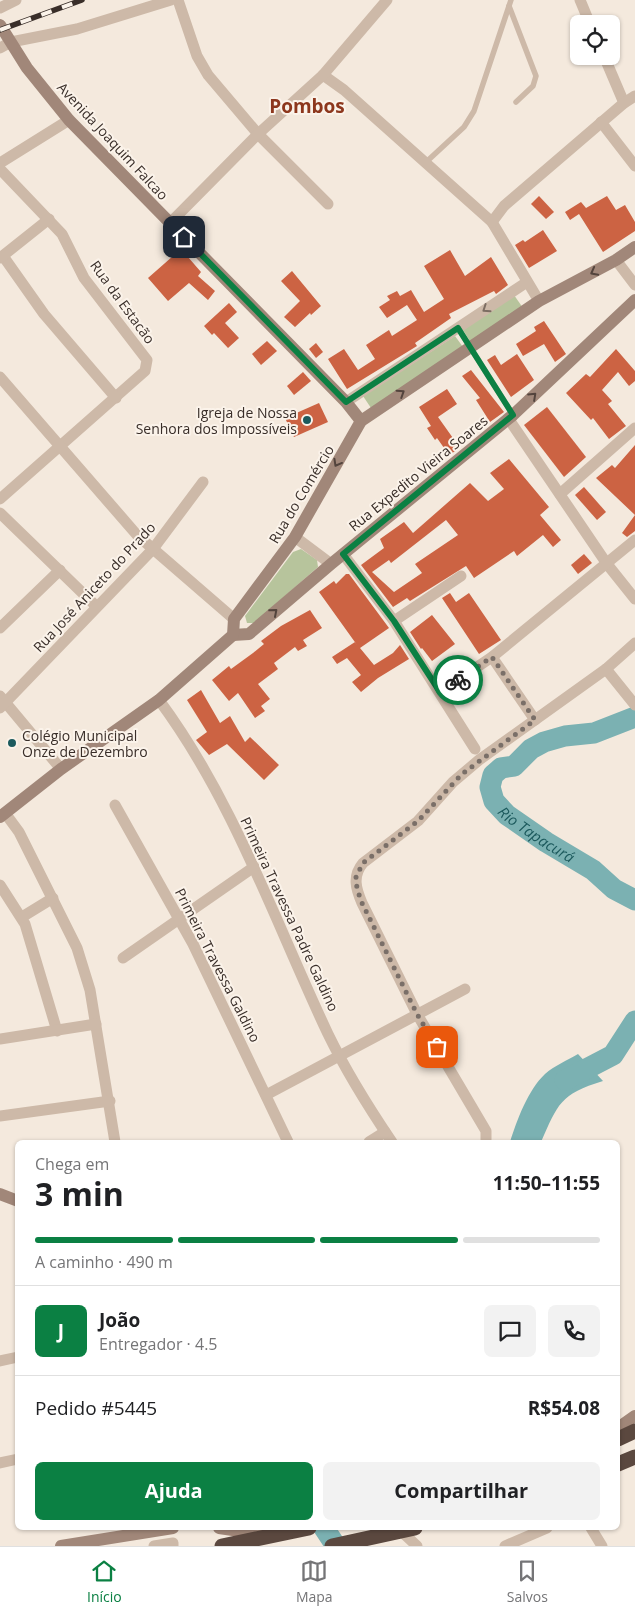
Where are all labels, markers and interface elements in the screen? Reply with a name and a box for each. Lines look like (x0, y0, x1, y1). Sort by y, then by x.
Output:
map controls (570, 15, 620, 65)
button: locate (570, 15, 620, 65)
street label: Avenida Joaquim Falcao (53, 78, 173, 204)
district label: Pombos (269, 93, 345, 119)
pin (163, 216, 205, 258)
icon: home (170, 223, 198, 251)
street label: Rua da Estacão (86, 256, 160, 348)
one-way arrow (590, 266, 599, 276)
one-way arrow (483, 303, 492, 312)
one-way arrow (396, 390, 405, 400)
one-way arrow (527, 393, 536, 402)
place label: Igreja de Nossa Senhora dos Impossíveis (136, 403, 297, 438)
street label: Rua Expedito Vieira Soares (344, 411, 492, 535)
marker: Igreja de Nossa Senhora dos Impossíveis (301, 414, 313, 426)
street label: Rua do Comércio (264, 441, 338, 547)
one-way arrow (333, 458, 343, 467)
street label: Rua José Aniceto do Prado (29, 518, 159, 656)
one-way arrow (268, 610, 277, 618)
courier (433, 655, 483, 705)
icon: bike (444, 666, 472, 694)
place label: Colégio Municipal Onze de Dezembro (22, 726, 148, 761)
marker: Colégio Municipal Onze de Dezembro (6, 737, 18, 749)
water label: Rio Tapacurá (494, 802, 579, 867)
street label: Primeira Travessa Padre Galdino (236, 814, 344, 1014)
street label: Primeira Travessa Galdino (171, 885, 265, 1045)
pin (416, 1026, 458, 1068)
icon: bag (423, 1033, 451, 1061)
text: Chega em (35, 1153, 109, 1175)
text: 11:50–11:55 (493, 1170, 600, 1196)
text: 3 min (35, 1172, 124, 1215)
text: A caminho · 490 m (35, 1251, 173, 1273)
button: chat (484, 1305, 536, 1357)
button: phone (548, 1305, 600, 1357)
text: João (99, 1307, 140, 1333)
text: J (58, 1318, 64, 1344)
text: Entregador · 4.5 (99, 1333, 217, 1355)
text: Pedido #5445 (35, 1395, 157, 1421)
text: R$54.08 (528, 1395, 600, 1421)
button: Ajuda (35, 1462, 313, 1520)
button: Compartilhar (323, 1462, 600, 1520)
tab: Início (87, 1557, 122, 1606)
tab: Mapa (296, 1557, 333, 1606)
tab: Salvos (507, 1557, 548, 1606)

